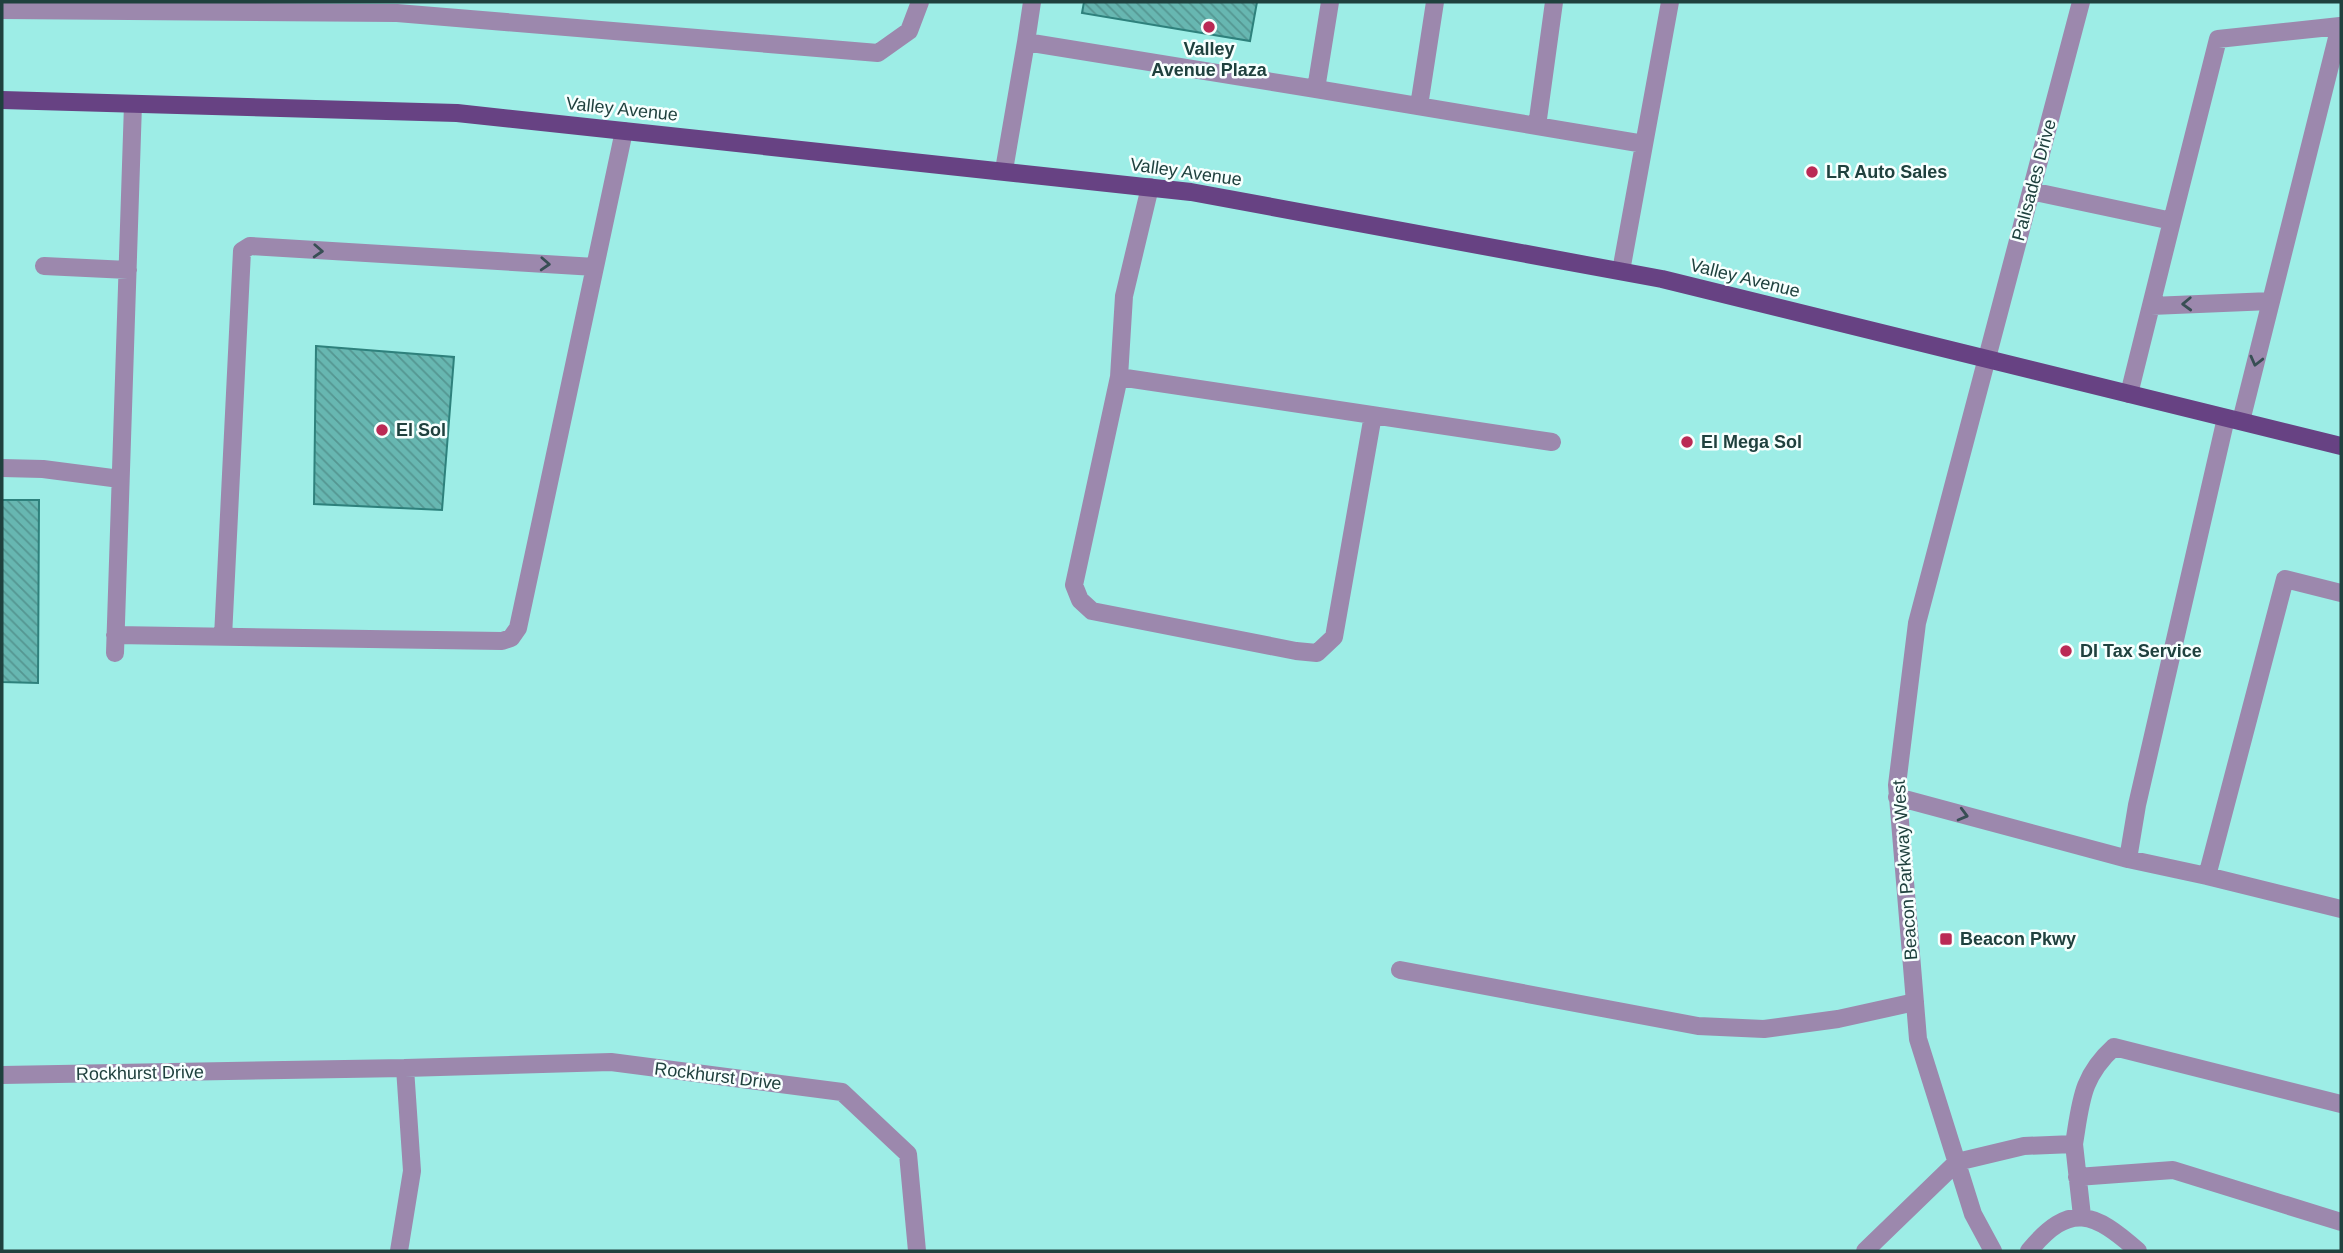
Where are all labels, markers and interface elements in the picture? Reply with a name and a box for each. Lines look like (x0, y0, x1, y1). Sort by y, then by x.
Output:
marker: Valley Avenue Plaza (1201, 19, 1217, 35)
place label: Valley Avenue Plaza (1151, 39, 1268, 80)
street label: Valley Avenue (565, 93, 679, 125)
street label: Palisades Drive (2008, 117, 2060, 243)
street label: Valley Avenue (1129, 154, 1243, 190)
place label: LR Auto Sales (1826, 162, 1947, 182)
marker: LR Auto Sales (1804, 164, 1820, 180)
one-way arrow (313, 243, 324, 258)
street label: Valley Avenue (1688, 255, 1802, 301)
one-way arrow (540, 257, 551, 272)
one-way arrow (2181, 297, 2192, 312)
one-way arrow (2250, 355, 2264, 367)
place label: El Sol (396, 420, 446, 440)
marker: El Sol (374, 422, 390, 438)
place label: El Mega Sol (1701, 432, 1802, 452)
marker: El Mega Sol (1679, 434, 1695, 450)
place label: DI Tax Service (2080, 641, 2202, 661)
marker: DI Tax Service (2058, 643, 2074, 659)
street label: Beacon Parkway West (1889, 779, 1921, 961)
one-way arrow (1957, 807, 1969, 821)
place label: Beacon Pkwy (1960, 929, 2076, 949)
marker: Beacon Pkwy (1938, 931, 1954, 947)
street label: Rockhurst Drive (653, 1058, 783, 1094)
street label: Rockhurst Drive (76, 1062, 204, 1084)

